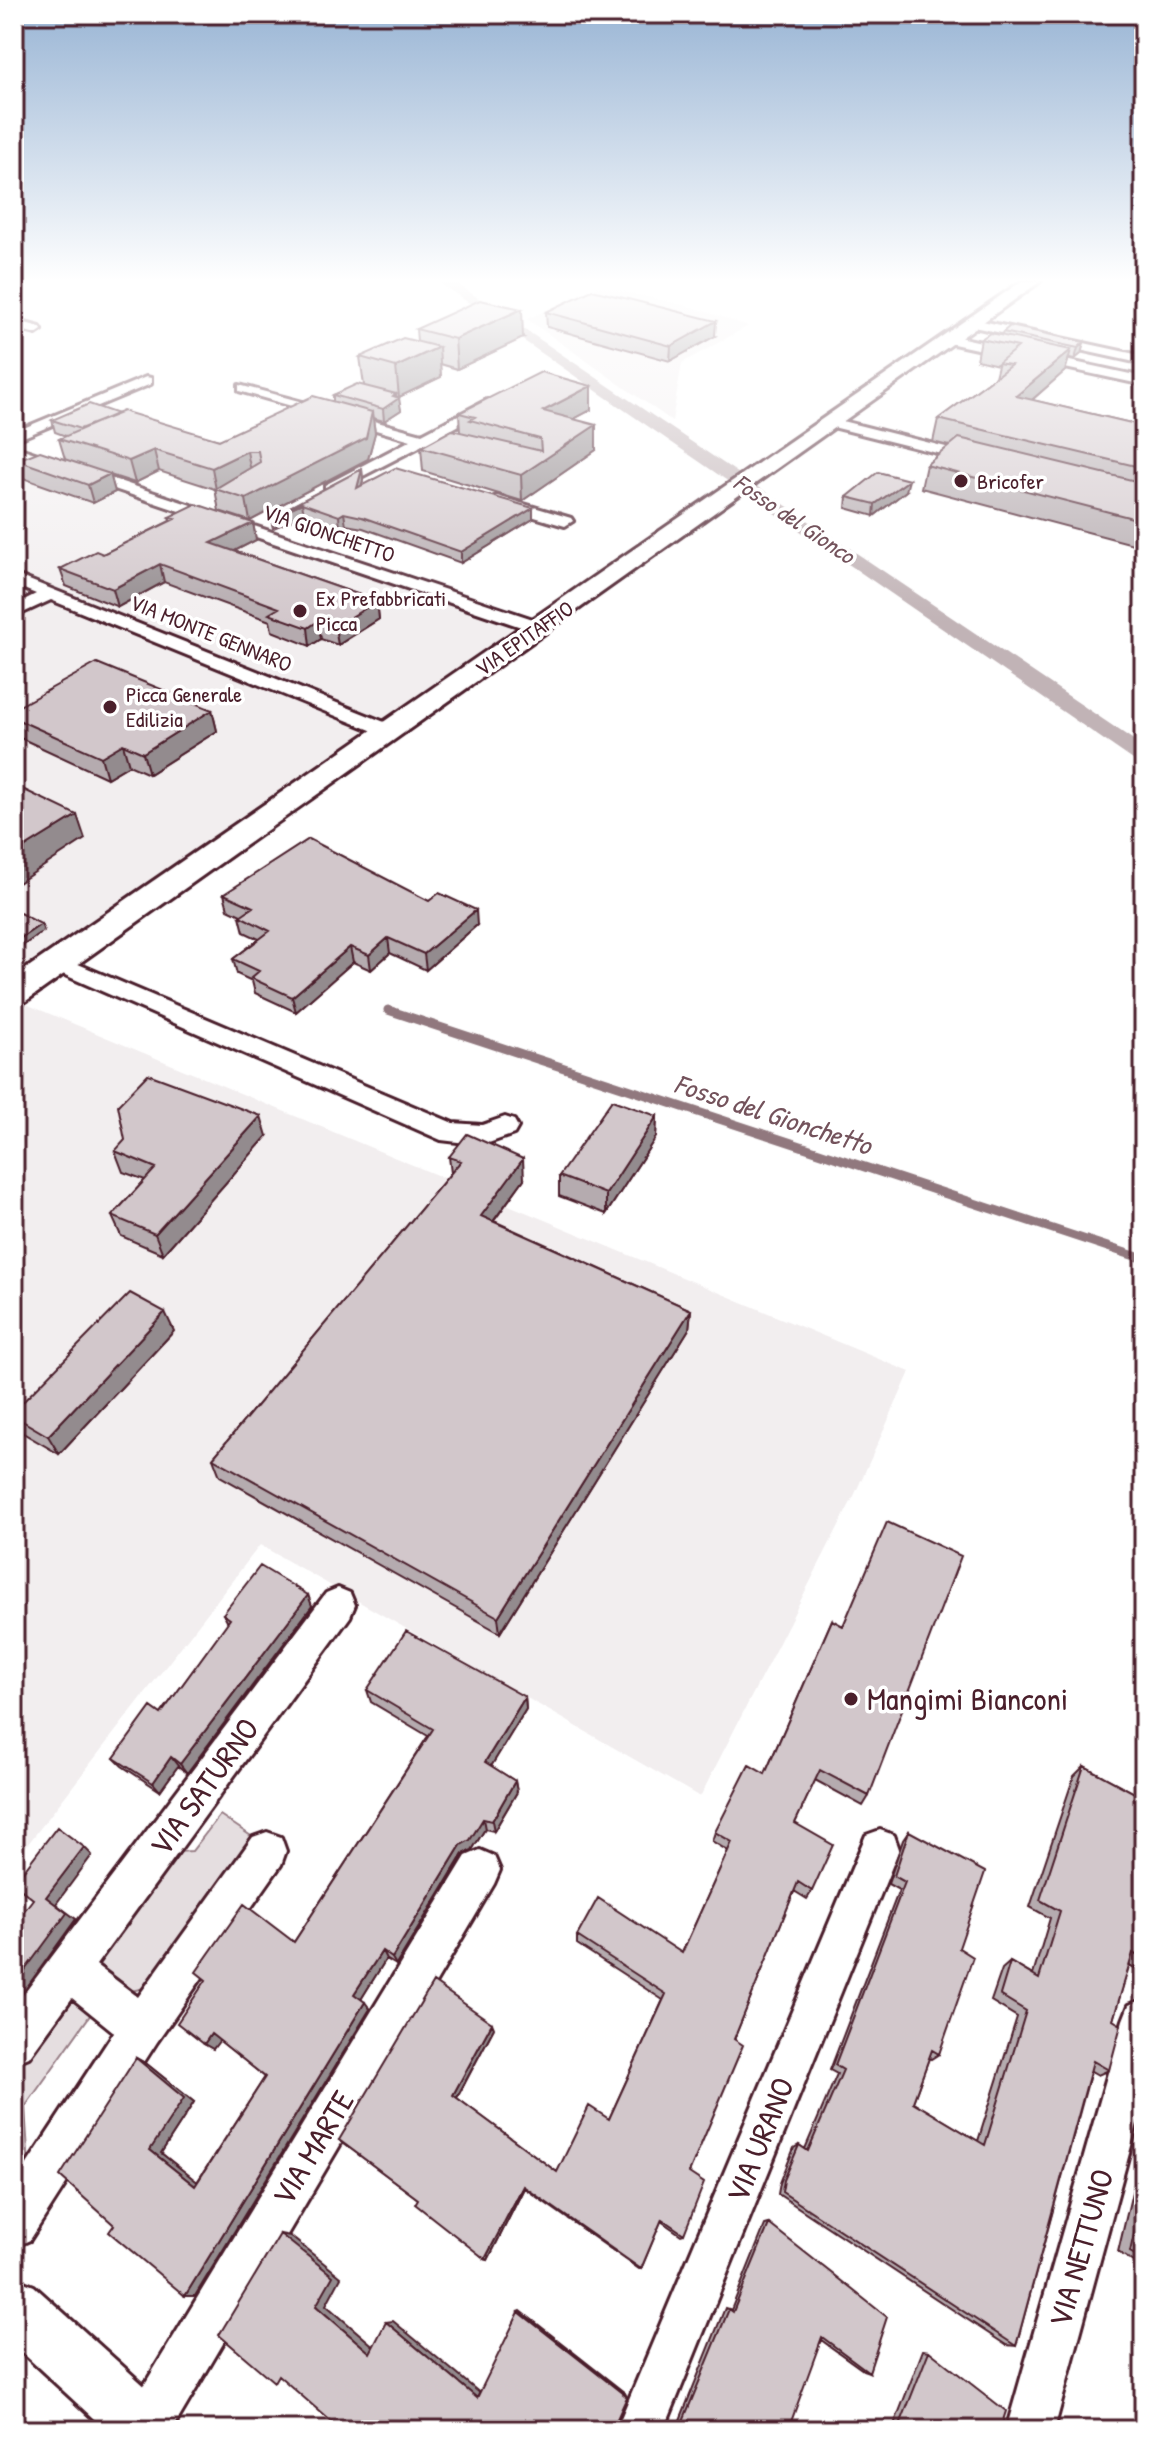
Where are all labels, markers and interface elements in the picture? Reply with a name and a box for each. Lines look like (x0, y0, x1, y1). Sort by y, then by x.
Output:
water label: Fosso del Gionco (728, 466, 863, 572)
place label: Bricofer (977, 466, 1045, 496)
marker: Bricofer (952, 472, 970, 490)
street label: VIA GIONCHETTO (259, 496, 399, 570)
place label: Ex Prefabbricati Picca (316, 583, 446, 638)
street label: VIA MONTE GENNARO (126, 587, 296, 679)
street label: VIA EPITAFFIO (469, 593, 579, 683)
marker: Ex Prefabbricati Picca (291, 602, 309, 620)
place label: Picca Generale Edilizia (126, 679, 242, 734)
marker: Picca Generale Edilizia (101, 698, 119, 716)
water label: Fosso del Gionchetto (670, 1064, 878, 1164)
place label: Mangimi Bianconi (867, 1677, 1068, 1720)
marker: Mangimi Bianconi (842, 1690, 860, 1708)
street label: VIA SATURNO (139, 1709, 268, 1864)
street label: VIA URANO (715, 2071, 804, 2209)
street label: VIA MARTE (261, 2082, 364, 2213)
street label: VIA NETTUNO (1038, 2164, 1124, 2332)

